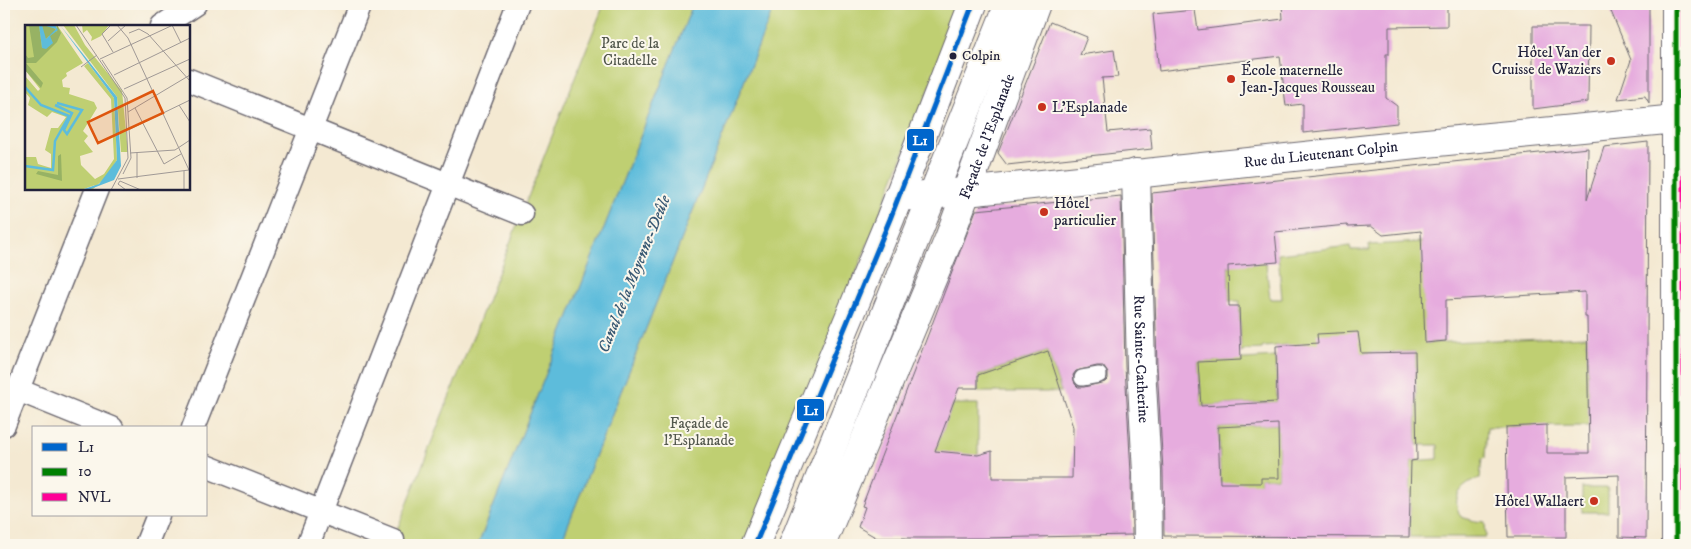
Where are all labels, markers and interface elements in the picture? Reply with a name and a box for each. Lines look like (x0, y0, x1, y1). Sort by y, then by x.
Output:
inset map (25, 25, 190, 190)
park label: Parc de la Citadelle (601, 34, 660, 70)
place label: Hôtel Van der Cruisse de Waziers (1492, 43, 1601, 79)
place label: Colpin (962, 47, 1001, 65)
marker: Colpin (948, 51, 958, 61)
marker: Hôtel Van der Cruisse de Waziers (1605, 55, 1617, 67)
place label: École maternelle Jean-Jacques Rousseau (1239, 61, 1375, 97)
street label: Façade de l'Esplanade (955, 71, 1019, 202)
marker: École maternelle Jean-Jacques Rousseau (1225, 73, 1237, 85)
place label: L'Esplanade (1052, 98, 1127, 117)
marker: L'Esplanade (1036, 101, 1048, 113)
line badge: L1 (906, 128, 935, 152)
text: L1 (912, 132, 928, 150)
street label: Rue du Lieutenant Colpin (1243, 136, 1399, 172)
water label: Canal de la Moyenne-Deûle (593, 192, 675, 356)
place label: Hôtel particulier (1053, 194, 1116, 230)
marker: Hôtel particulier (1038, 206, 1050, 218)
street label: Rue Sainte-Catherine (1130, 295, 1154, 424)
line badge: L1 (796, 398, 825, 422)
text: L1 (803, 402, 819, 420)
park label: Façade de l'Esplanade (664, 414, 734, 450)
legend (32, 426, 208, 516)
text: L1 (78, 438, 94, 457)
text: 10 (78, 462, 92, 481)
text: NVL (78, 488, 111, 507)
place label: Hôtel Wallaert (1494, 492, 1584, 511)
marker: Hôtel Wallaert (1588, 495, 1600, 507)

